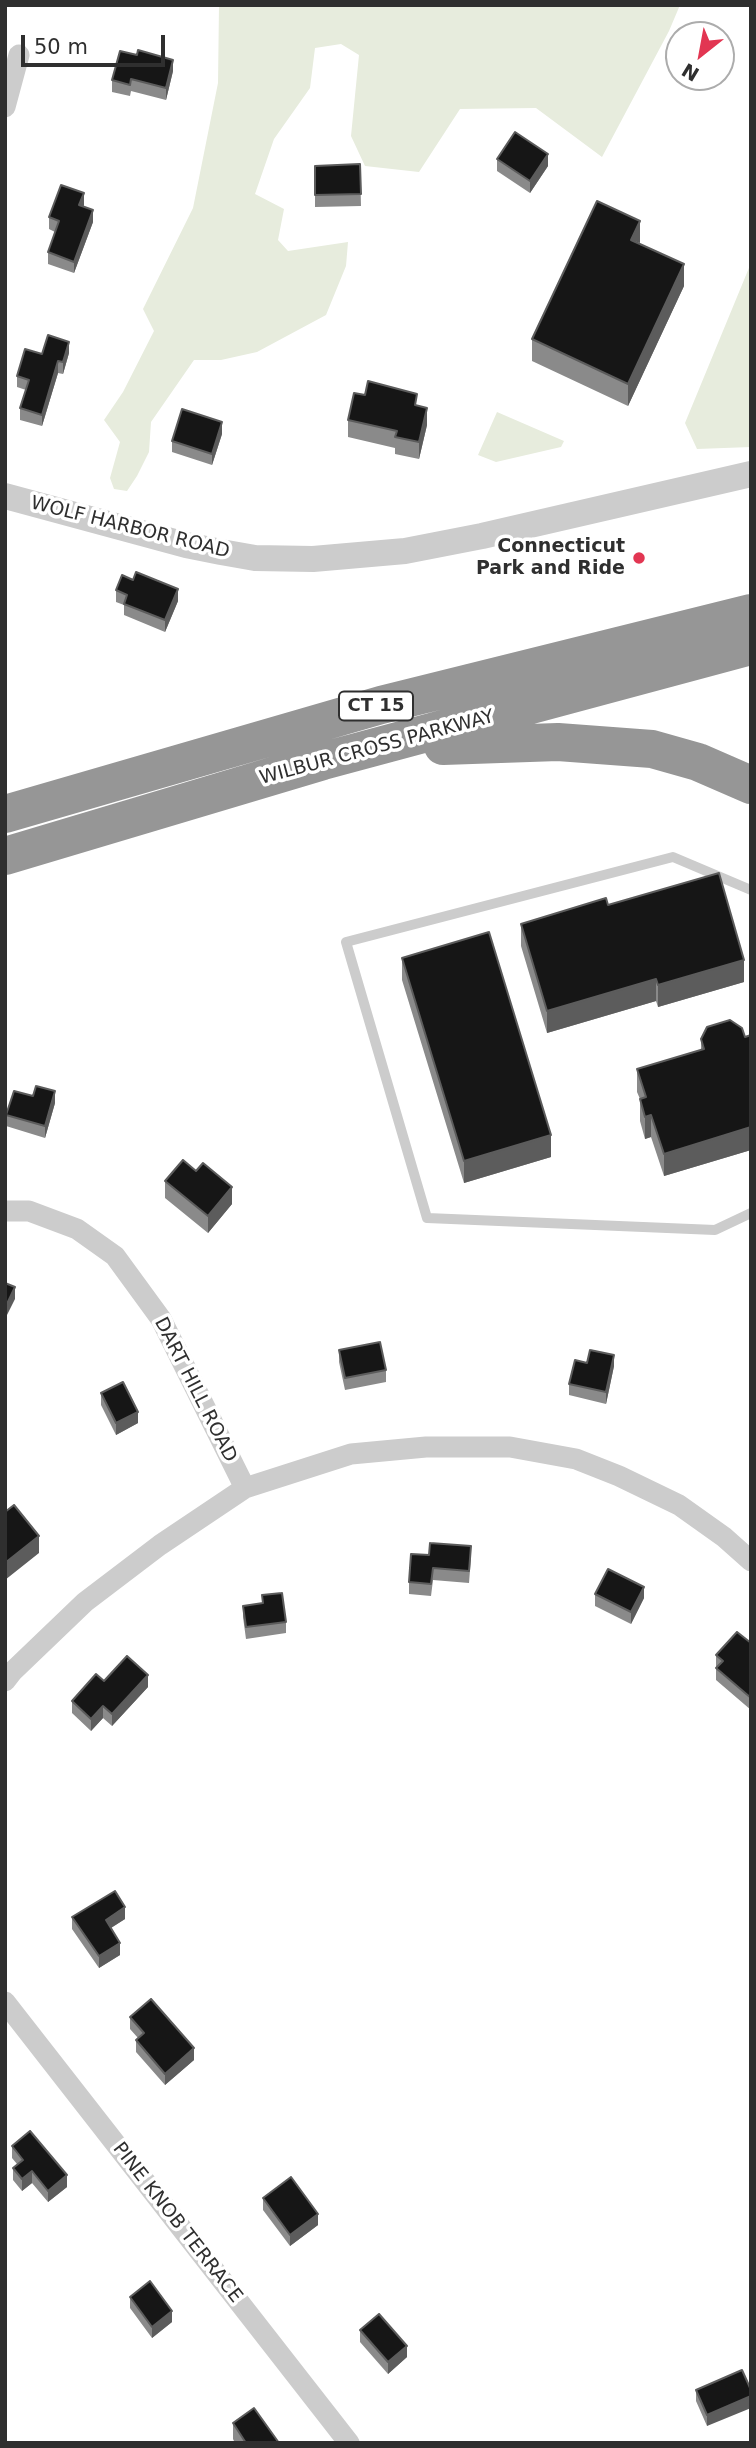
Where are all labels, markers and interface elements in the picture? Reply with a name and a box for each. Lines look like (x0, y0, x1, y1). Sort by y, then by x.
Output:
scale bar (24, 21, 168, 65)
north arrow (665, 21, 735, 91)
text: 50 m (34, 35, 88, 59)
text: N (678, 59, 703, 86)
street label: WOLF HARBOR ROAD (28, 492, 232, 564)
place label: Connecticut Park and Ride (476, 536, 625, 580)
marker: Connecticut Park and Ride (631, 550, 647, 566)
road number: CT 15 (339, 692, 413, 720)
street label: WILBUR CROSS PARKWAY (257, 706, 497, 790)
street label: DART HILL ROAD (149, 1314, 241, 1466)
street label: PINE KNOB TERRACE (107, 2138, 247, 2308)

